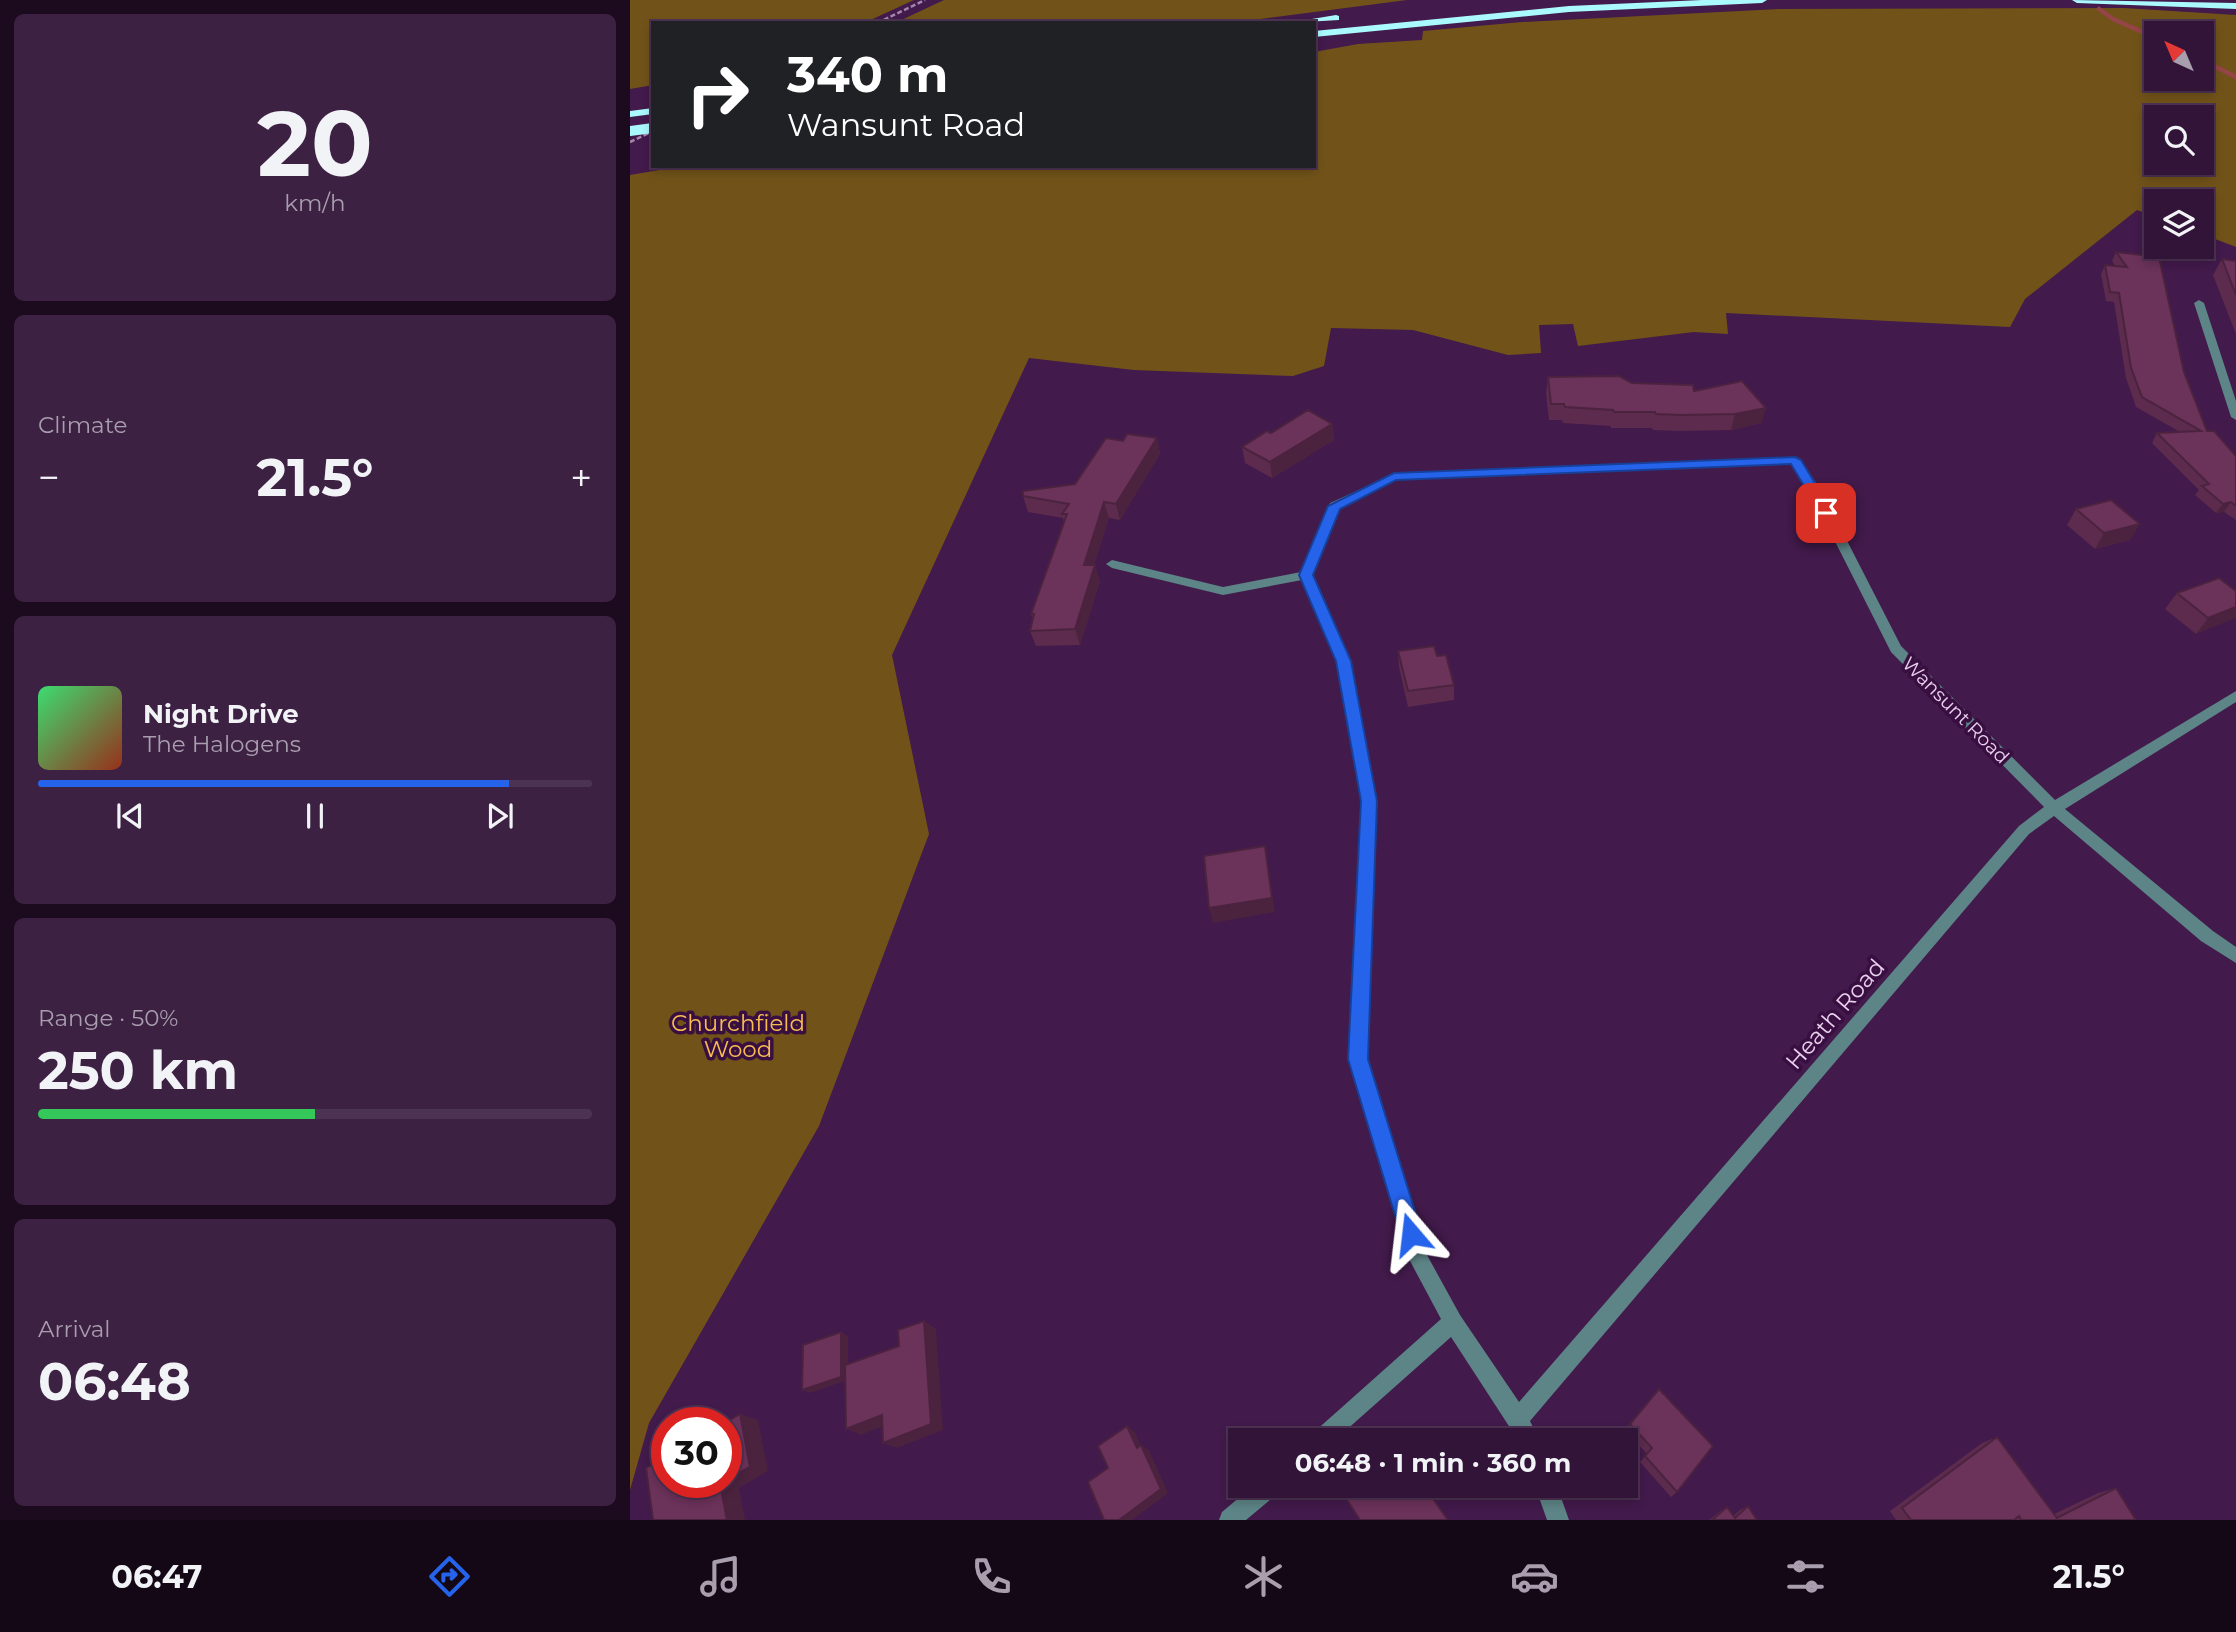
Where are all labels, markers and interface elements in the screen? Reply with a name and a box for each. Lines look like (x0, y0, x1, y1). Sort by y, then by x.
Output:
north arrow (2144, 21, 2214, 91)
map controls (2144, 21, 2214, 259)
text: 340 m (787, 45, 948, 104)
icon: right (672, 49, 763, 140)
text: 20 (257, 88, 373, 199)
text: Wansunt Road (787, 105, 1025, 144)
button: search (2144, 105, 2214, 175)
text: km/h (284, 189, 346, 217)
button: layers (2144, 189, 2214, 259)
text: Climate (38, 411, 127, 439)
text: 21.5° (256, 446, 374, 509)
text: − (38, 454, 60, 501)
text: + (570, 454, 592, 501)
pin (1796, 483, 1856, 543)
icon: arrive (1807, 494, 1845, 532)
street label: Wansunt Road (1898, 652, 2014, 768)
text: Night Drive (143, 698, 299, 730)
text: The Halogens (143, 730, 301, 758)
icon: previous (111, 797, 149, 835)
icon: pause (296, 797, 334, 835)
icon: next (481, 797, 519, 835)
street label: Heath Road (1780, 953, 1890, 1075)
text: Range · 50% (38, 1004, 178, 1032)
park label: Churchfield Wood (671, 1009, 805, 1063)
text: 250 km (38, 1039, 238, 1102)
position arrow (1374, 1197, 1448, 1271)
text: Arrival (38, 1315, 111, 1343)
text: 06:48 (38, 1350, 191, 1413)
speed limit sign: 30 (651, 1407, 742, 1498)
text: 06:48 · 1 min · 360 m (1295, 1447, 1571, 1479)
icon: directions (425, 1552, 474, 1601)
icon: music (696, 1552, 745, 1601)
icon: phone (967, 1552, 1016, 1601)
icon: climate (1239, 1552, 1288, 1601)
icon: car (1510, 1552, 1559, 1601)
icon: filters (1781, 1552, 1830, 1601)
text: 06:47 (111, 1557, 202, 1596)
text: 21.5° (2053, 1557, 2125, 1596)

